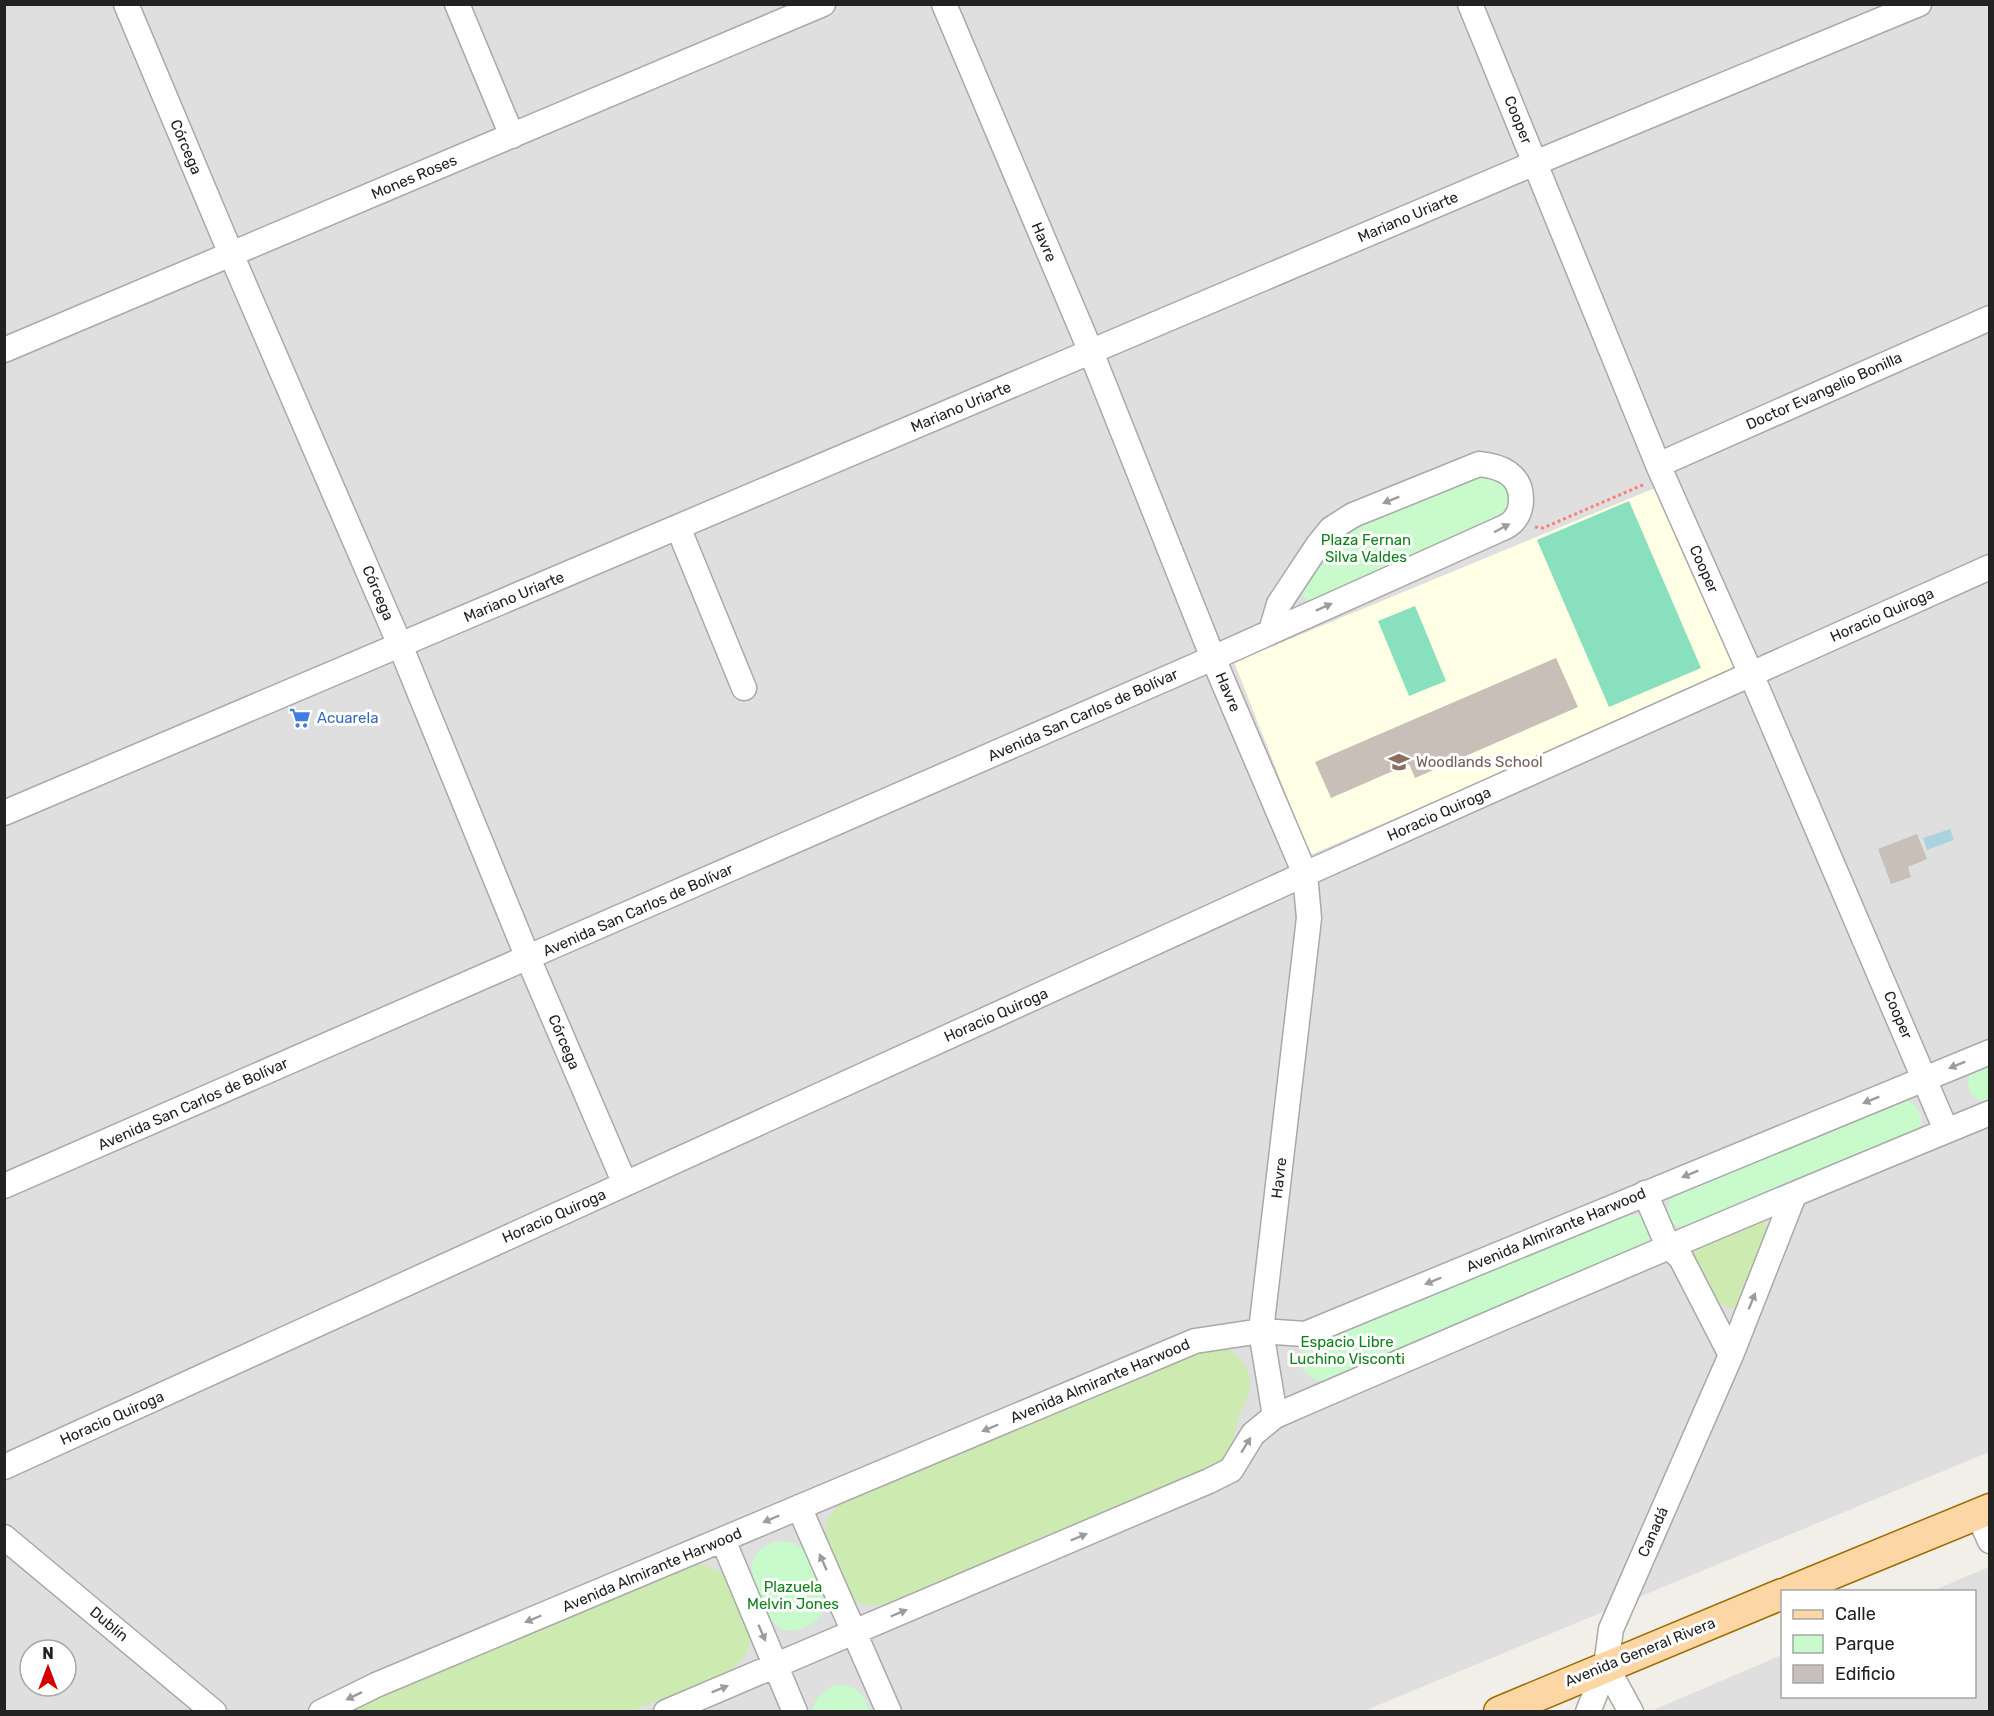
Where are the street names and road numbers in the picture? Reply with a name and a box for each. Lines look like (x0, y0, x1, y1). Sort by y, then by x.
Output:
street label: Cooper (1500, 93, 1536, 147)
street label: Córcega (166, 117, 206, 177)
street label: Mones Roses (368, 151, 460, 203)
street label: Mariano Uriarte (1355, 188, 1461, 246)
street label: Havre (1028, 220, 1060, 264)
street label: Doctor Evangelio Bonilla (1743, 348, 1905, 434)
street label: Mariano Uriarte (908, 378, 1014, 436)
street label: Cooper (1686, 542, 1723, 596)
street label: Córcega (358, 563, 398, 623)
street label: Mariano Uriarte (461, 568, 567, 626)
street label: Horacio Quiroga (1827, 584, 1937, 646)
street label: Avenida San Carlos de Bolívar (985, 665, 1181, 765)
street label: Havre (1212, 670, 1244, 714)
street label: Horacio Quiroga (1384, 783, 1494, 845)
street label: Avenida San Carlos de Bolívar (540, 860, 736, 960)
street label: Horacio Quiroga (941, 984, 1051, 1046)
street label: Cooper (1880, 988, 1916, 1042)
street label: Córcega (544, 1012, 584, 1072)
street label: Avenida San Carlos de Bolívar (95, 1054, 291, 1154)
street label: Havre (1268, 1157, 1290, 1199)
street label: Avenida Almirante Harwood (1464, 1184, 1648, 1276)
street label: Horacio Quiroga (499, 1185, 609, 1247)
street label: Avenida Almirante Harwood (1008, 1335, 1192, 1427)
street label: Horacio Quiroga (57, 1387, 167, 1449)
street label: Canadá (1634, 1504, 1672, 1560)
street label: Avenida Almirante Harwood (560, 1524, 744, 1616)
street label: Dublín (86, 1603, 132, 1645)
street label: Avenida General Rivera (1562, 1614, 1718, 1690)

